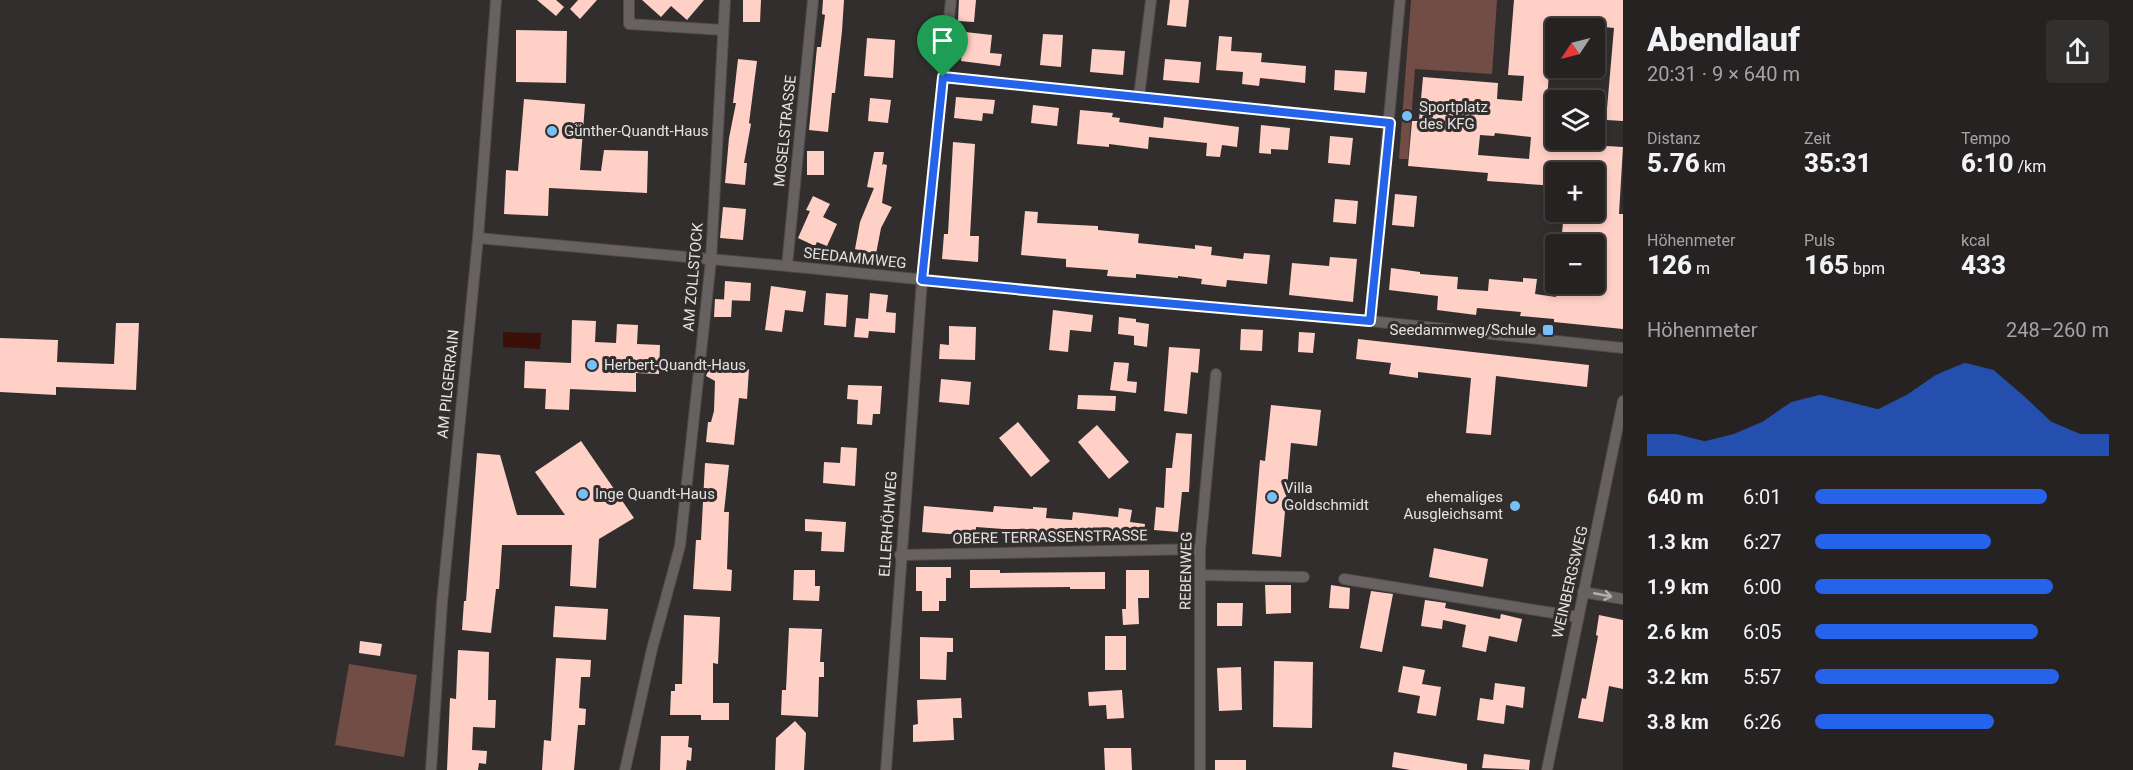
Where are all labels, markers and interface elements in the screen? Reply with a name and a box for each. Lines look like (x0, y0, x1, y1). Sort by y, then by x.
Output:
pin (917, 15, 968, 77)
north arrow (1545, 18, 1605, 78)
map controls (1545, 18, 1605, 294)
text: Abendlauf (1647, 20, 1800, 59)
button: share (2046, 20, 2109, 83)
icon: arrive (926, 24, 959, 57)
text: 20:31 · 9 × 640 m (1647, 62, 1800, 86)
street label: MOSELSTRASSE (770, 74, 800, 188)
button: layers (1545, 90, 1605, 150)
place label: Sportplatz des KFG (1419, 98, 1488, 133)
marker: Sportplatz des KFG (1400, 109, 1414, 123)
place label: Günther-Quandt-Haus (564, 122, 709, 140)
marker: Günther-Quandt-Haus (545, 124, 559, 138)
text: Distanz (1647, 129, 1700, 148)
text: Zeit (1804, 129, 1831, 148)
text: Tempo (1961, 129, 2010, 148)
text: 5.76 (1647, 148, 1700, 178)
text: 35:31 (1804, 148, 1872, 178)
text: 6:10 (1961, 148, 2014, 178)
text: km (1700, 157, 1726, 176)
text: /km (2014, 157, 2046, 176)
button: + (1545, 162, 1605, 222)
street label: AM ZOLLSTOCK (679, 221, 707, 332)
text: Höhenmeter (1647, 231, 1735, 250)
text: Puls (1804, 231, 1835, 250)
text: kcal (1961, 231, 1990, 250)
button: − (1545, 234, 1605, 294)
street label: SEEDAMMWEG (802, 244, 908, 272)
text: 126 (1647, 250, 1692, 280)
text: 165 (1804, 250, 1849, 280)
text: 433 (1961, 250, 2006, 280)
text: m (1692, 259, 1710, 278)
text: bpm (1849, 259, 1885, 278)
text: Höhenmeter (1647, 318, 1757, 342)
text: 248–260 m (2006, 318, 2109, 342)
place label: Seedammweg/Schule (1390, 321, 1536, 339)
marker: Seedammweg/Schule (1541, 323, 1555, 337)
street label: AM PILGERRAIN (433, 329, 463, 439)
place label: Herbert-Quandt-Haus (604, 356, 746, 374)
marker: Herbert-Quandt-Haus (585, 358, 599, 372)
street label: ELLERHÖHWEG (875, 470, 901, 578)
place label: Villa Goldschmidt (1284, 479, 1369, 514)
place label: Inge Quandt-Haus (595, 485, 715, 503)
text: 640 m (1647, 485, 1704, 509)
text: 6:01 (1743, 485, 1782, 509)
marker: Inge Quandt-Haus (576, 487, 590, 501)
place label: ehemaliges Ausgleichsamt (1404, 488, 1503, 523)
marker: Villa Goldschmidt (1265, 490, 1279, 504)
marker: ehemaliges Ausgleichsamt (1508, 499, 1522, 513)
street label: WEINBERGSWEG (1548, 524, 1592, 640)
street label: OBERE TERRASSENSTRASSE (952, 526, 1148, 548)
text: 1.3 km (1647, 530, 1709, 554)
text: 6:27 (1743, 530, 1782, 554)
street label: REBENWEG (1176, 532, 1196, 610)
text: 1.9 km (1647, 575, 1709, 599)
text: 6:00 (1743, 575, 1782, 599)
one-way arrow (1593, 590, 1612, 601)
text: 2.6 km (1647, 620, 1709, 644)
text: 6:05 (1743, 620, 1782, 644)
text: 3.2 km (1647, 665, 1709, 689)
text: 5:57 (1743, 665, 1782, 689)
text: 3.8 km (1647, 710, 1709, 734)
text: 6:26 (1743, 710, 1782, 734)

